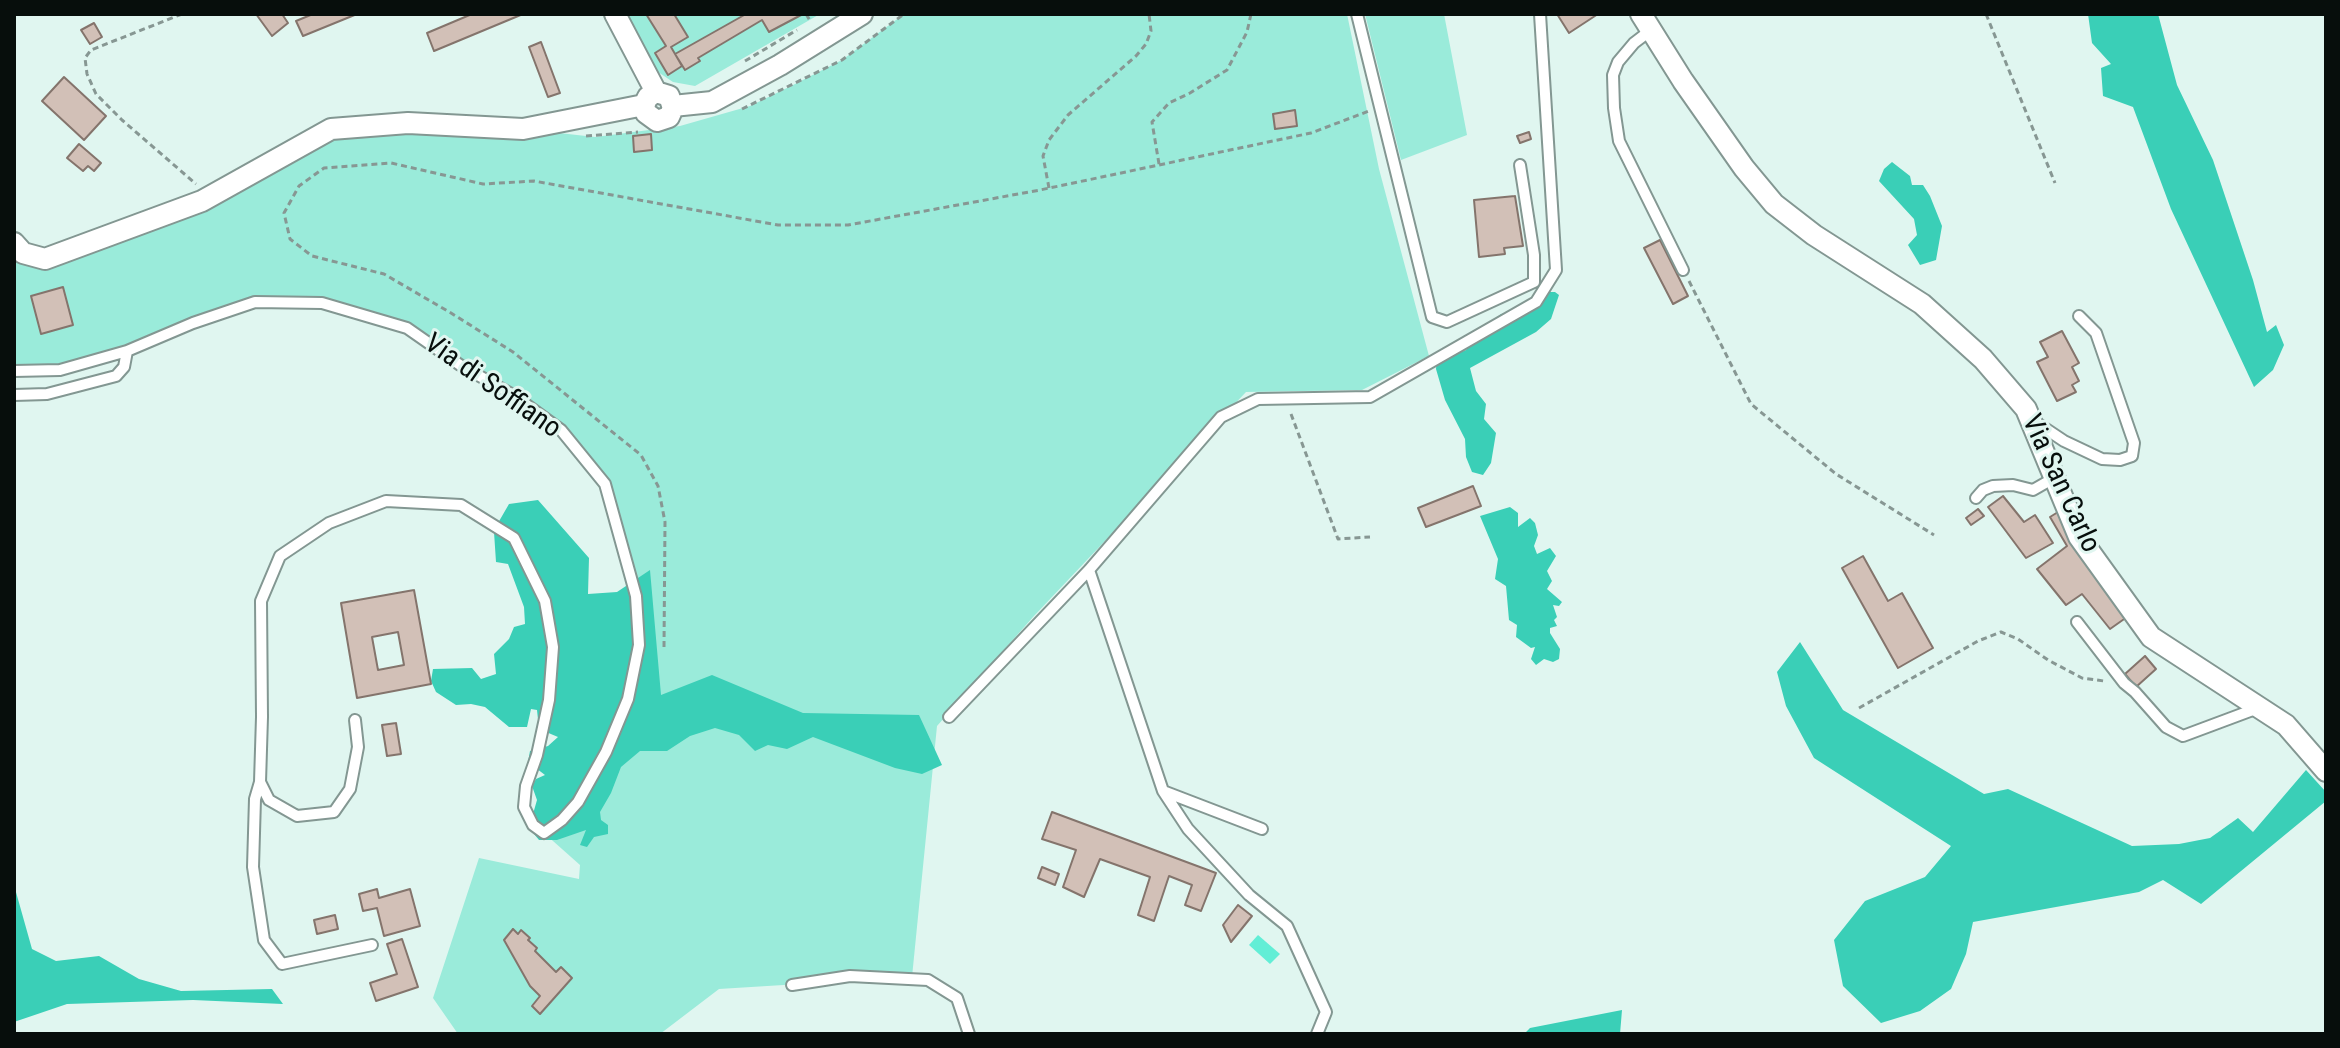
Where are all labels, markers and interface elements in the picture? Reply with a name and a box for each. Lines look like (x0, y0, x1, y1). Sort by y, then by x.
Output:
street label: Via di Soffiano (417, 328, 567, 446)
street label: Via San Carlo (2013, 410, 2107, 558)

